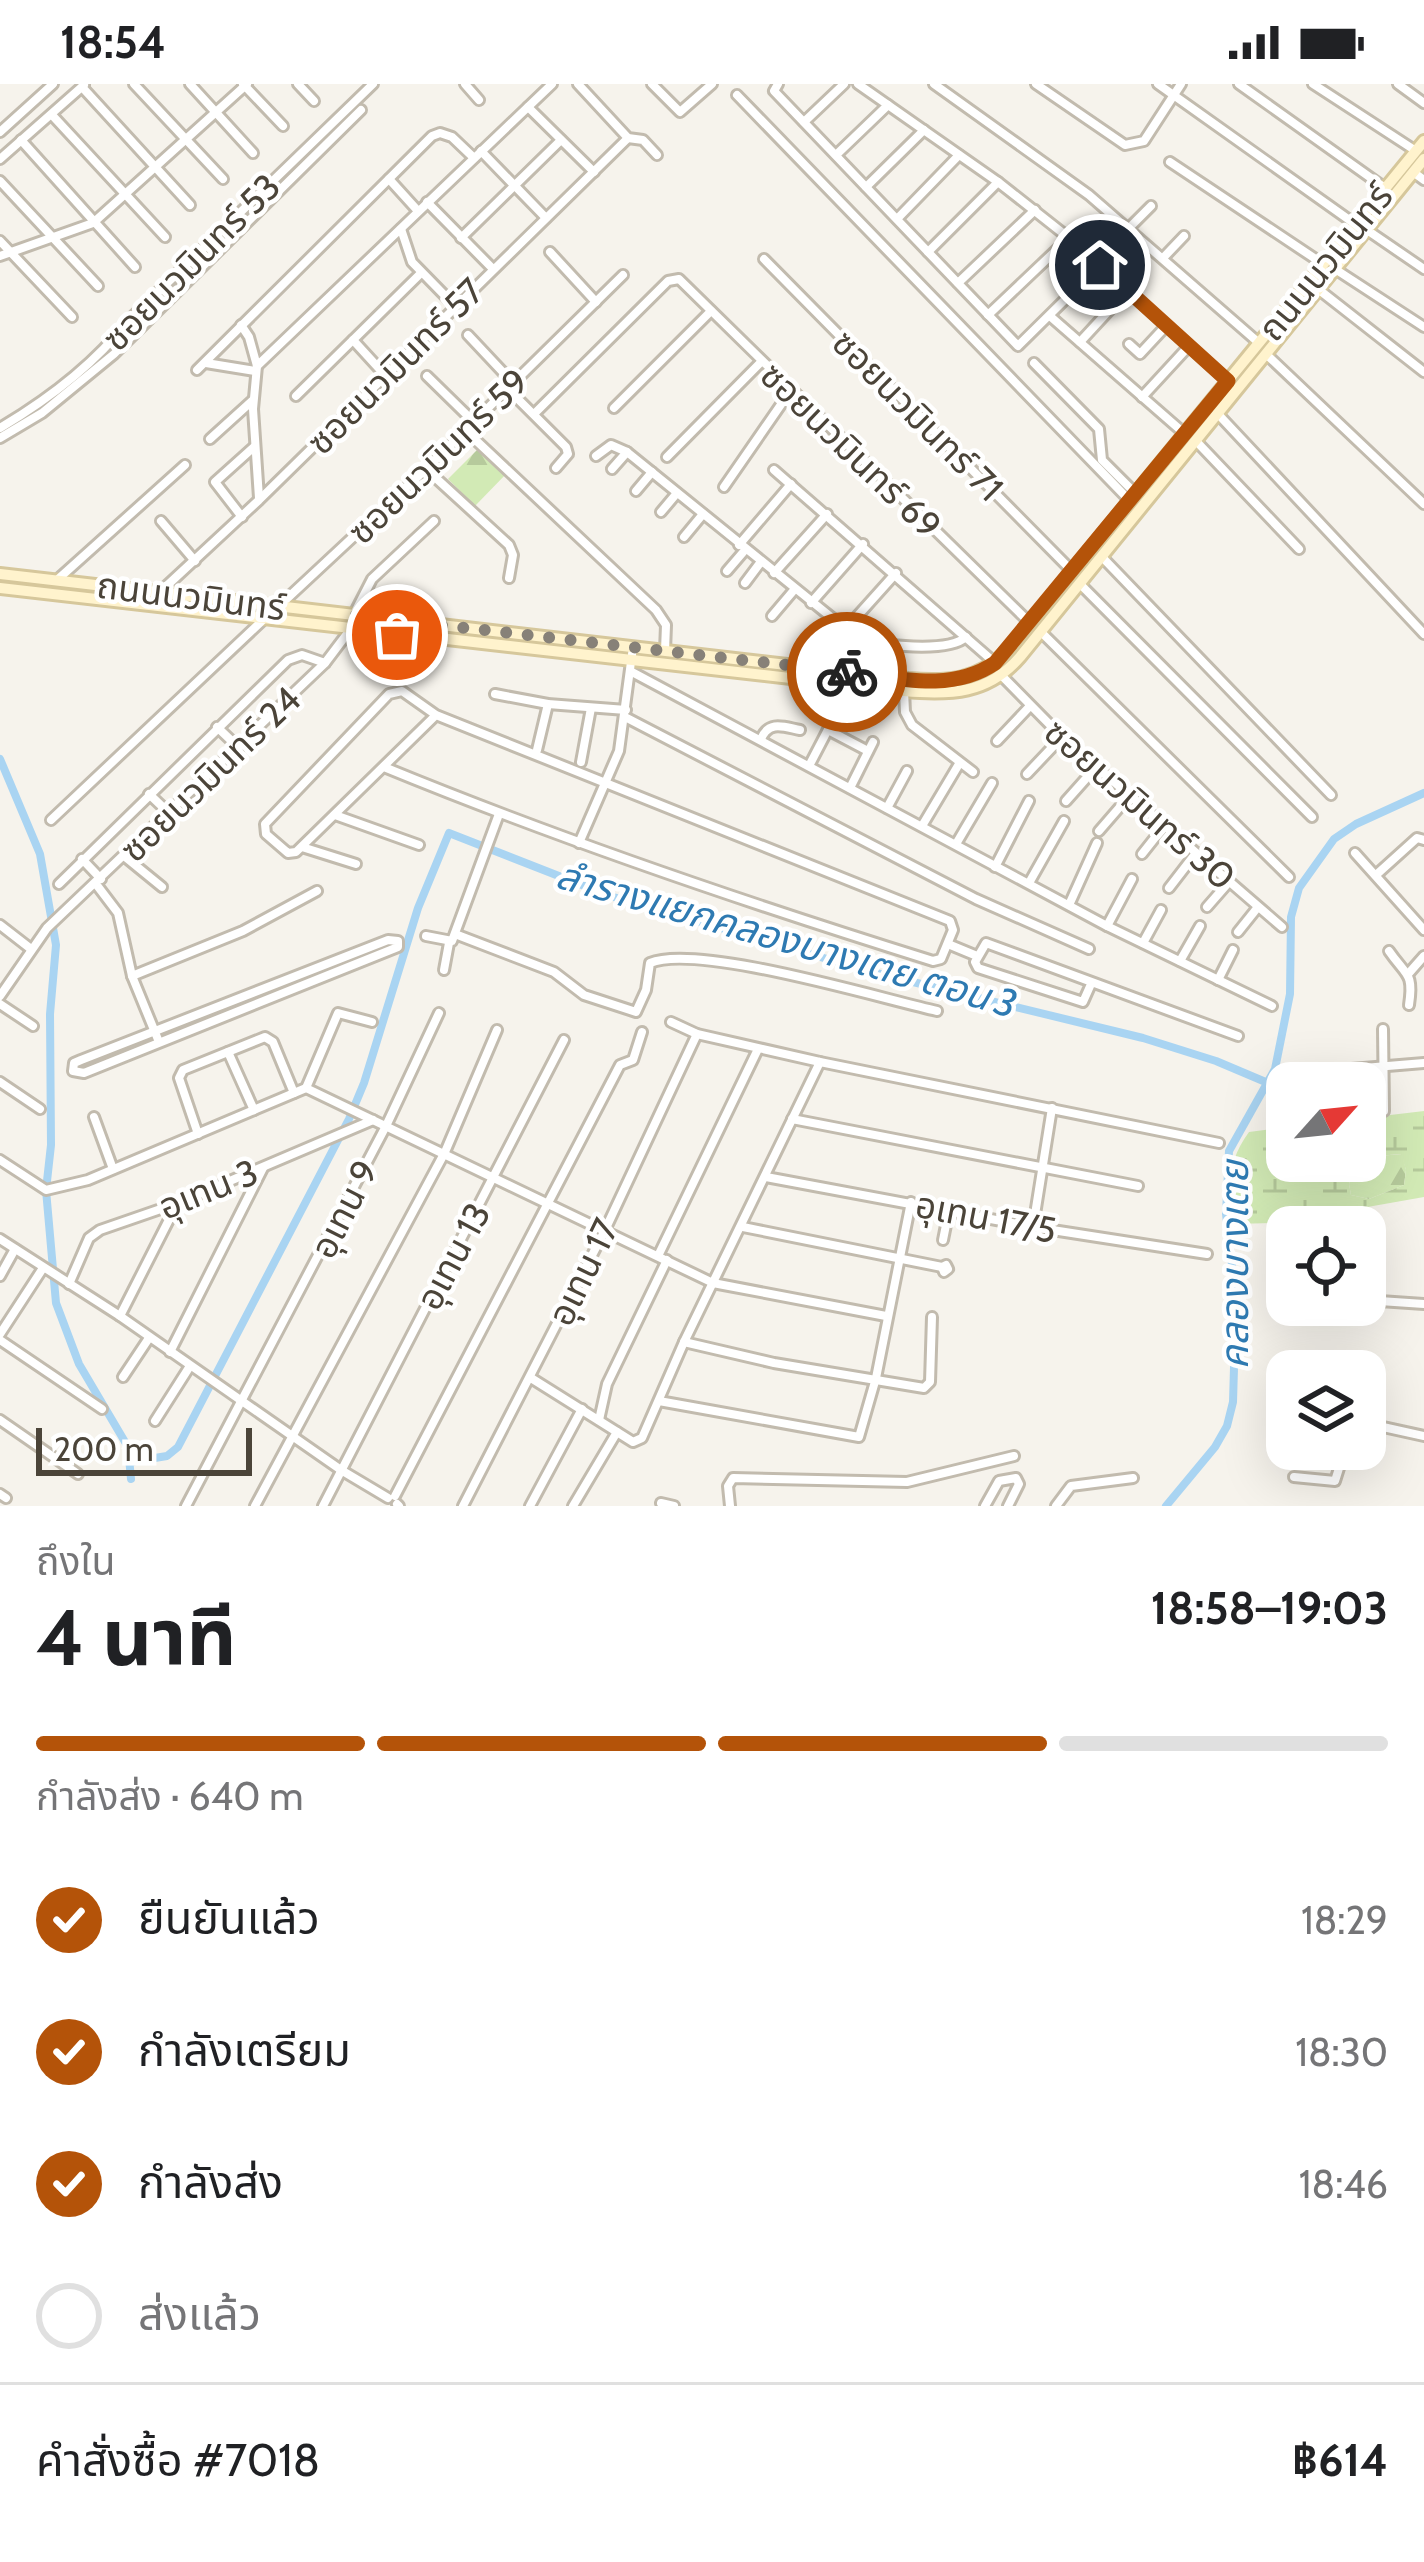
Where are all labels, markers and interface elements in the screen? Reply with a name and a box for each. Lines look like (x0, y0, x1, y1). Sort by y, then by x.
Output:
text: 18:54 (60, 15, 166, 69)
street label: ซอยนวมินทร์ 53 (93, 164, 289, 360)
street label: ถนนนวมินทร์ (1248, 173, 1403, 349)
pin (1049, 214, 1151, 316)
icon: home (1067, 232, 1133, 298)
street label: ซอยนวมินทร์ 57 (298, 269, 492, 463)
street label: ซอยนวมินทร์ 71 (823, 320, 1013, 510)
street label: ซอยนวมินทร์ 69 (751, 353, 951, 547)
street label: ซอยนวมินทร์ 59 (339, 359, 537, 553)
street label: ถนนนวมินทร์ (94, 563, 289, 630)
pin (346, 584, 448, 686)
icon: bag (364, 602, 430, 668)
courier (787, 612, 907, 732)
icon: bike (814, 639, 880, 705)
street label: ซอยนวมินทร์ 24 (111, 677, 309, 871)
street label: ซอยนวมินทร์ 30 (1036, 709, 1244, 899)
water label: ลำรางแยกคลองบางเตย ตอน 3 (551, 850, 1023, 1028)
north arrow (1266, 1062, 1386, 1182)
map controls (1266, 1062, 1386, 1470)
street label: อุเทน 3 (152, 1149, 264, 1229)
street label: อุเทน 9 (301, 1153, 387, 1265)
water label: คลองบางเตย (1210, 1158, 1258, 1369)
street label: อุเทน 17/5 (912, 1182, 1060, 1252)
street label: อุเทน 13 (407, 1195, 499, 1317)
button: locate (1266, 1206, 1386, 1326)
street label: อุเทน 17 (538, 1211, 628, 1333)
button: layers (1266, 1350, 1386, 1470)
scale bar (36, 1422, 252, 1475)
text: 200 m (54, 1429, 154, 1469)
text: ถึงใน (36, 1537, 115, 1585)
text: 18:58–19:03 (1151, 1581, 1388, 1635)
text: 4 นาที (36, 1590, 237, 1685)
text: กำลังส่ง · 640 m (36, 1772, 303, 1820)
icon: check (36, 1887, 102, 1953)
text: ยืนยันแล้ว (138, 1891, 320, 1945)
text: 18:29 (1301, 1896, 1388, 1944)
icon: check (36, 2019, 102, 2085)
text: กำลังเตรียม (138, 2023, 351, 2077)
text: 18:30 (1295, 2028, 1388, 2076)
icon: check (36, 2151, 102, 2217)
text: กำลังส่ง (138, 2155, 283, 2209)
text: 18:46 (1299, 2160, 1388, 2208)
text: ส่งแล้ว (138, 2287, 261, 2341)
text: คำสั่งซื้อ #7018 (36, 2433, 320, 2487)
text: ฿614 (1292, 2433, 1388, 2487)

